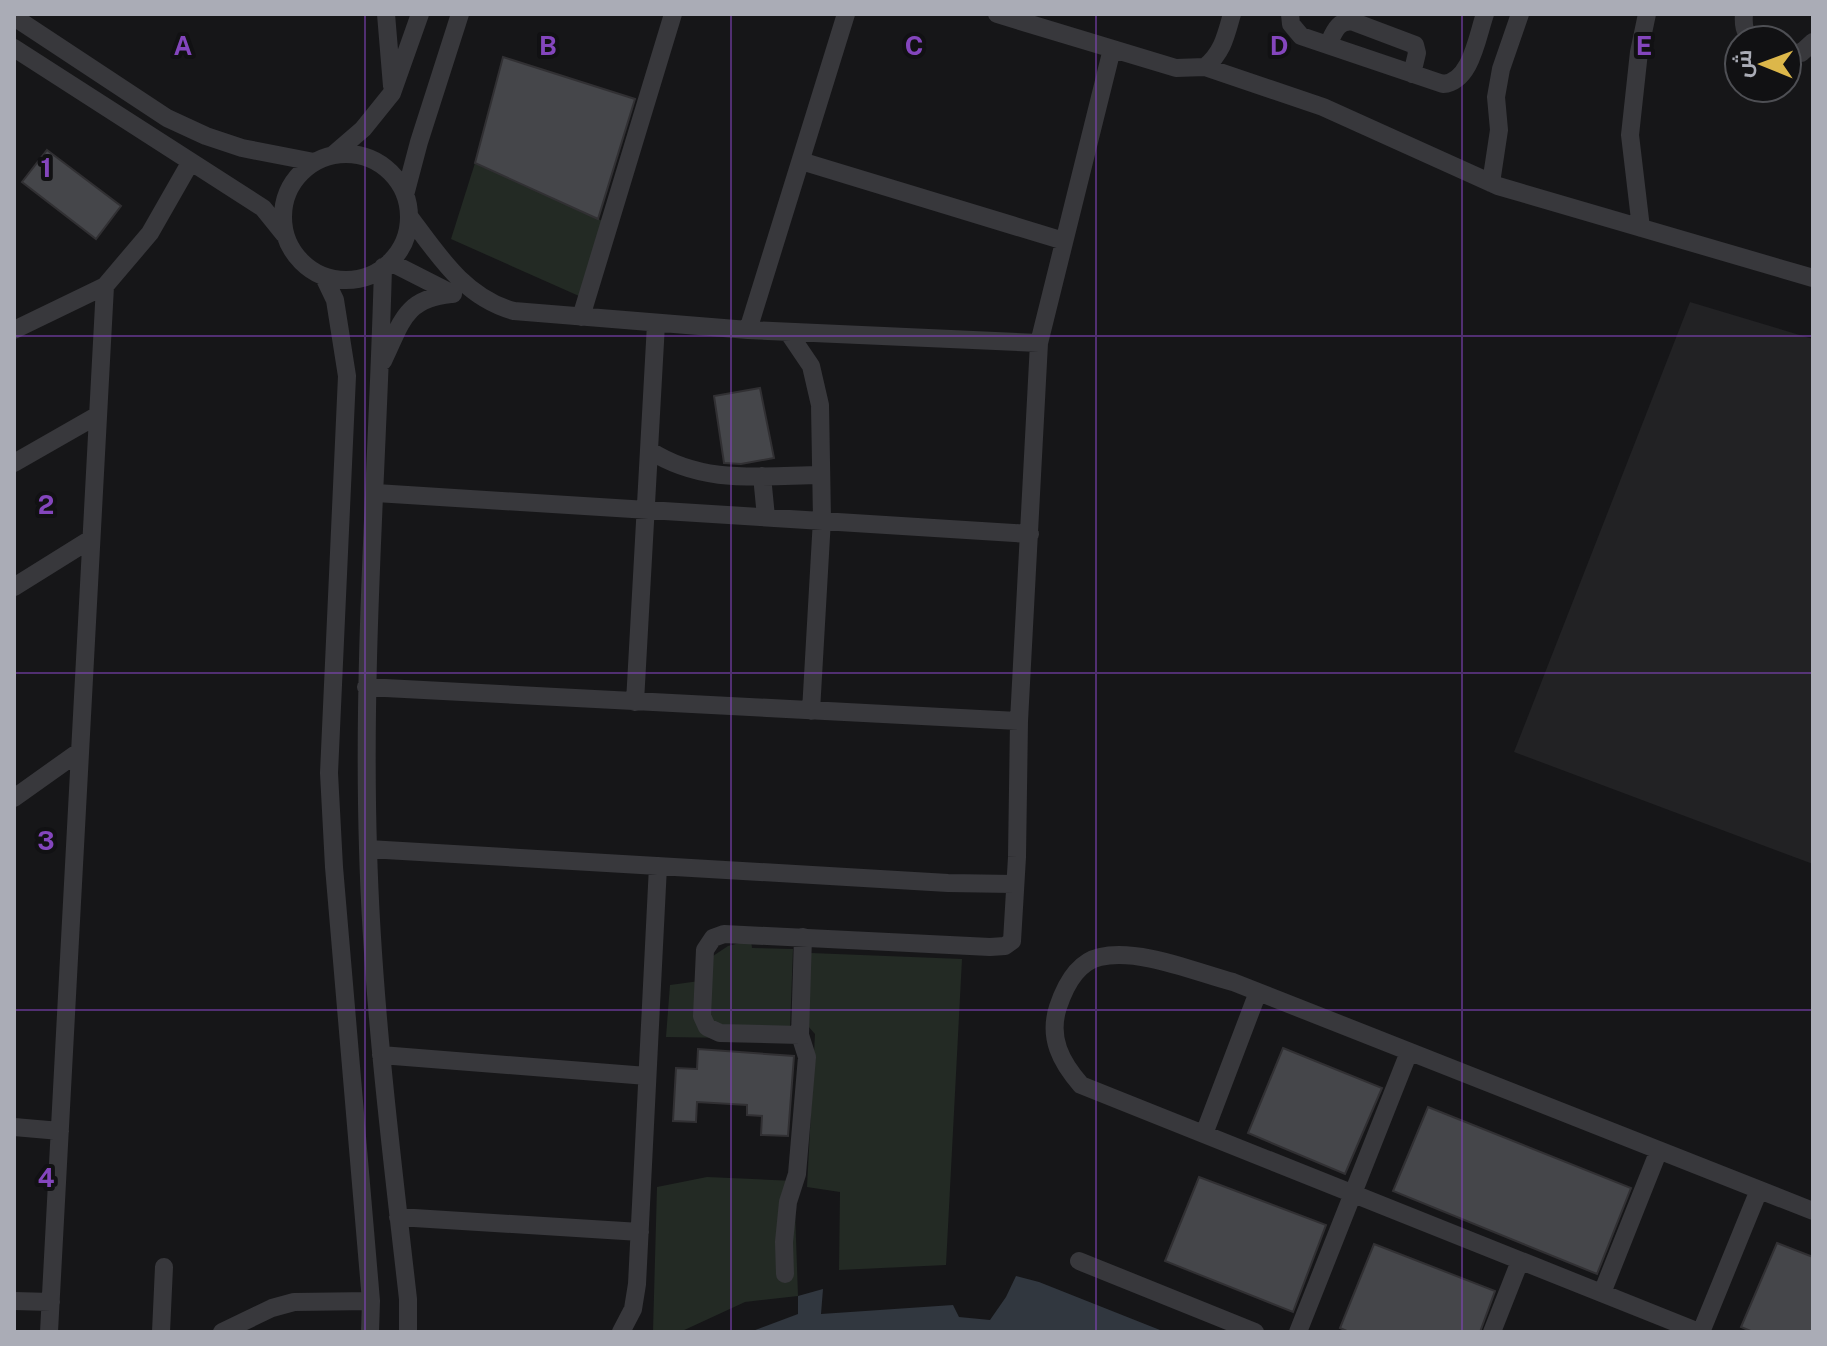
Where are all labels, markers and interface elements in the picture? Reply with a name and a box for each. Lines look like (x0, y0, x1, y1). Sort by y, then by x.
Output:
north arrow (1723, 24, 1803, 104)
text: A (174, 30, 193, 61)
text: B (539, 30, 557, 61)
text: C (905, 30, 923, 61)
text: D (1270, 30, 1288, 61)
text: E (1636, 30, 1652, 61)
text: ش (1730, 49, 1757, 78)
text: 1 (40, 152, 52, 183)
text: 2 (38, 489, 54, 520)
text: 3 (37, 825, 55, 856)
text: 4 (37, 1162, 55, 1193)

